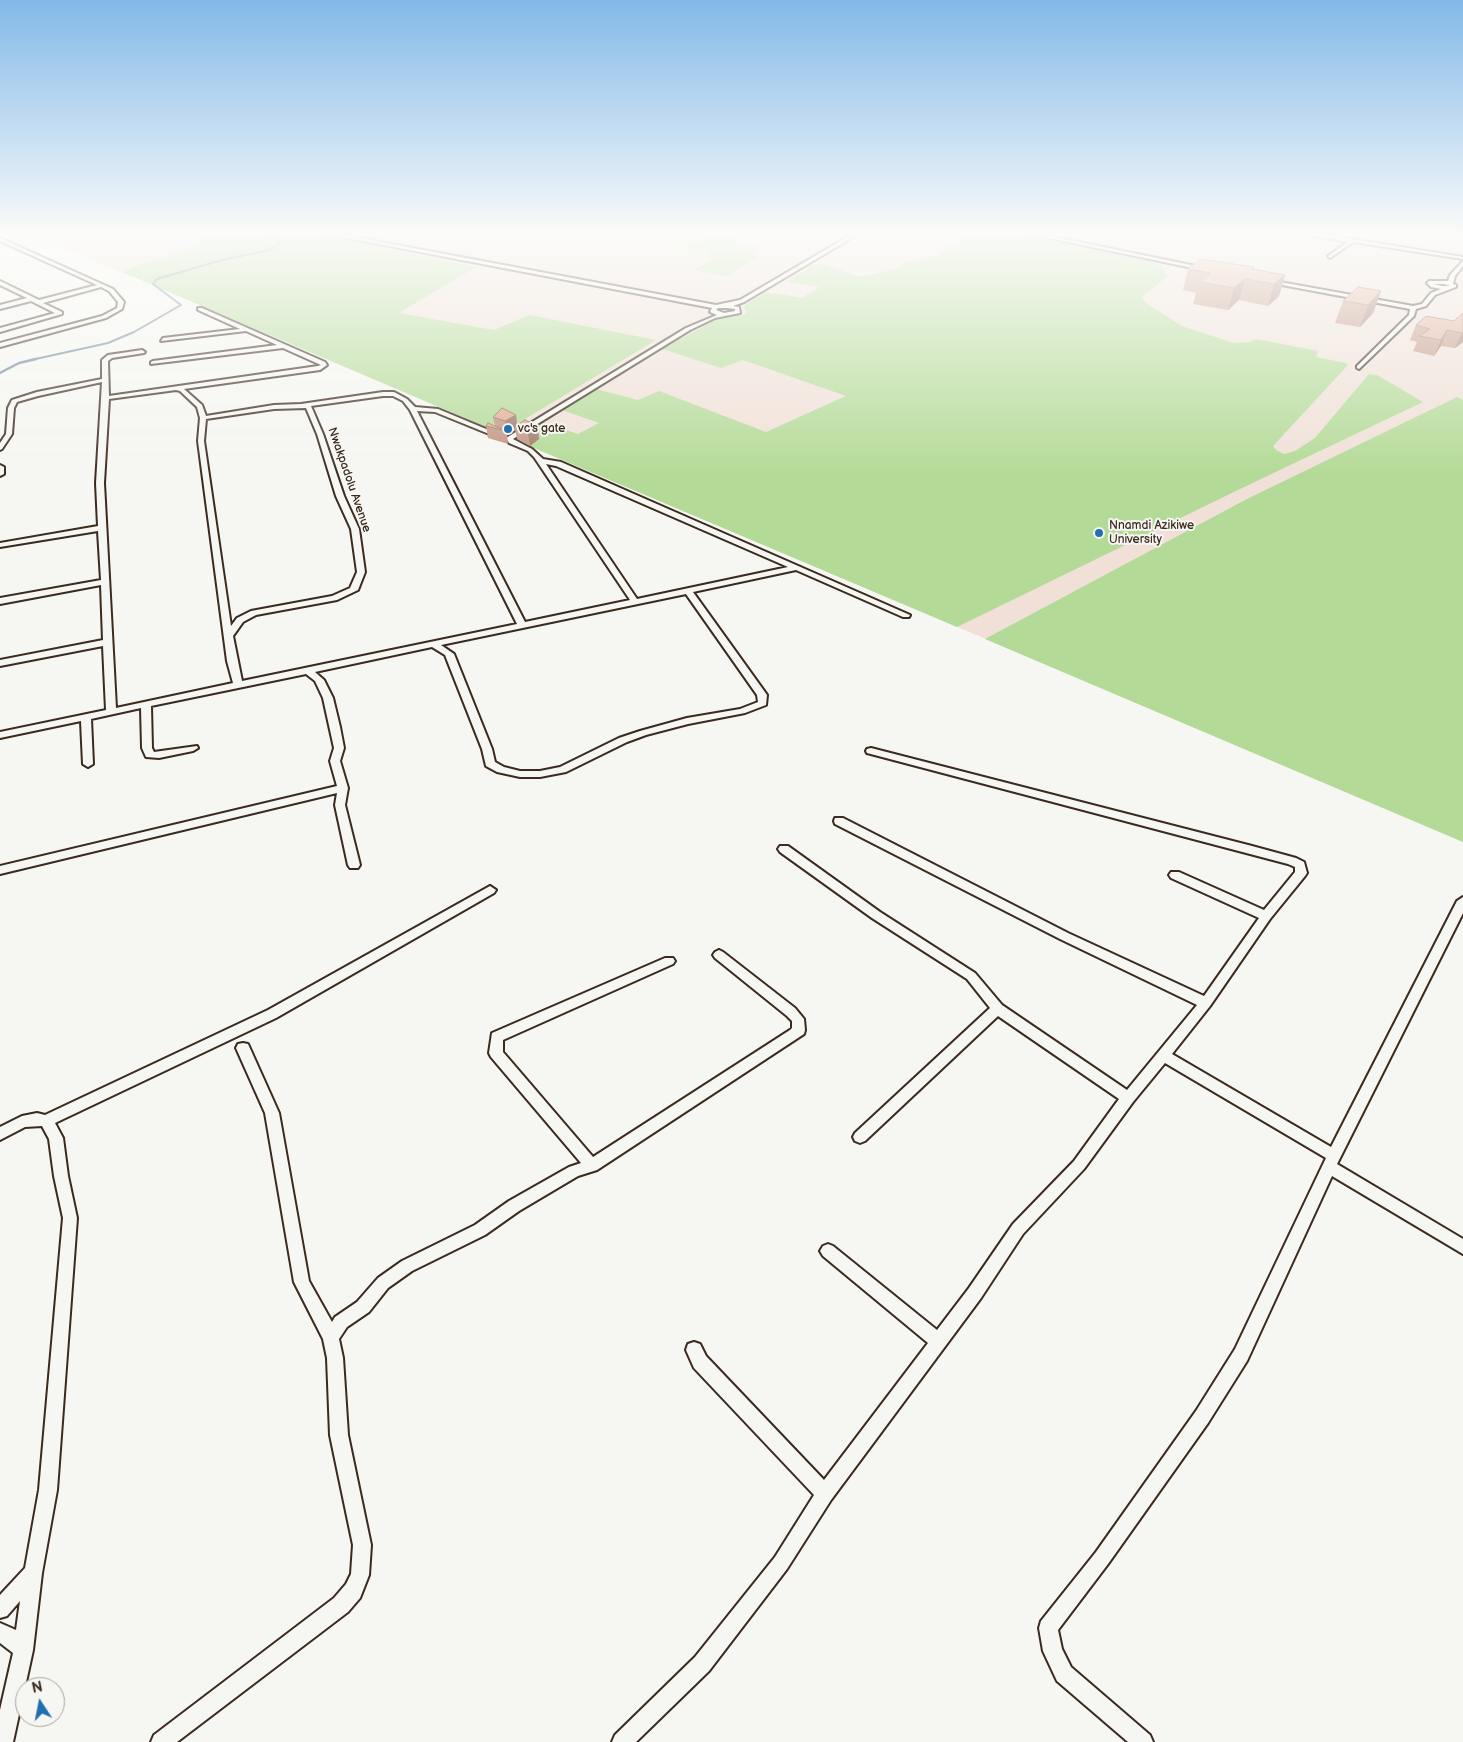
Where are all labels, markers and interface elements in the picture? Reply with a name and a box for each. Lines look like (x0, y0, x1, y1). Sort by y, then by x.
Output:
place label: vc's gate (518, 422, 565, 436)
marker: vc's gate (502, 423, 514, 435)
street label: Nwakpadolu Avenue (324, 426, 374, 534)
place label: Nnamdi Azikiwe University (1109, 519, 1194, 547)
marker: Nnamdi Azikiwe University (1093, 527, 1105, 539)
north arrow (15, 1677, 65, 1727)
text: N (30, 1678, 44, 1697)

